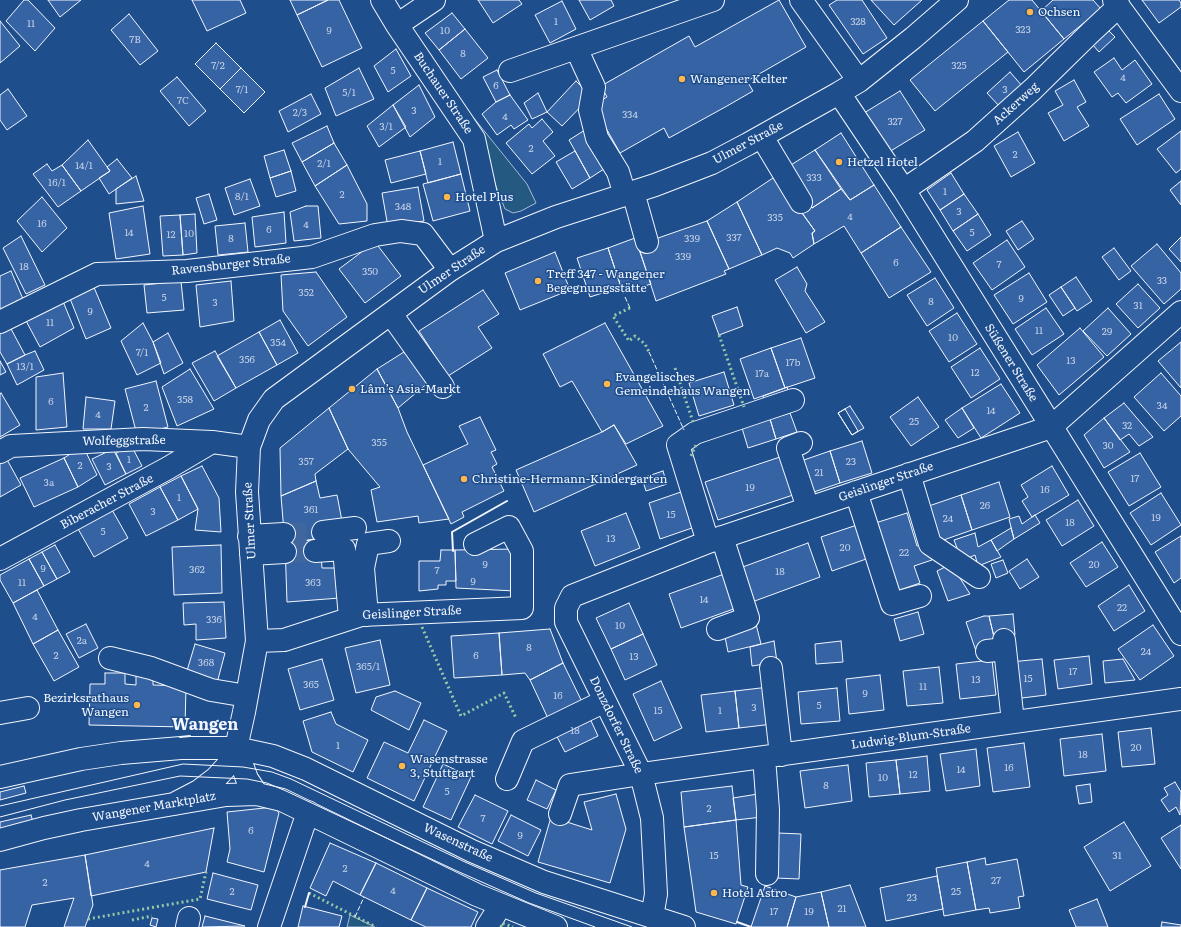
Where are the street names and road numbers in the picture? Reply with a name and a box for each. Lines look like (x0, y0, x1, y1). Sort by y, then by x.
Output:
street label: Buchauer Straße (410, 49, 476, 137)
street label: Ackerweg (990, 80, 1042, 128)
street label: Ulmer Straße (710, 118, 786, 168)
street label: Ulmer Straße (416, 242, 488, 298)
street label: Ravensburger Straße (171, 252, 291, 278)
street label: Süßener Straße (981, 321, 1041, 405)
street label: Wolfeggstraße (82, 433, 166, 449)
street label: Geislinger Straße (837, 459, 935, 505)
street label: Biberacher Straße (58, 471, 156, 533)
street label: Ulmer Straße (241, 482, 259, 560)
street label: Geislinger Straße (362, 603, 462, 623)
street label: Donzdorfer Straße (586, 674, 646, 776)
street label: Ludwig-Blum-Straße (850, 721, 972, 753)
street label: Wangener Marktplatz (91, 789, 217, 825)
street label: Wasenstraße (421, 821, 495, 865)

